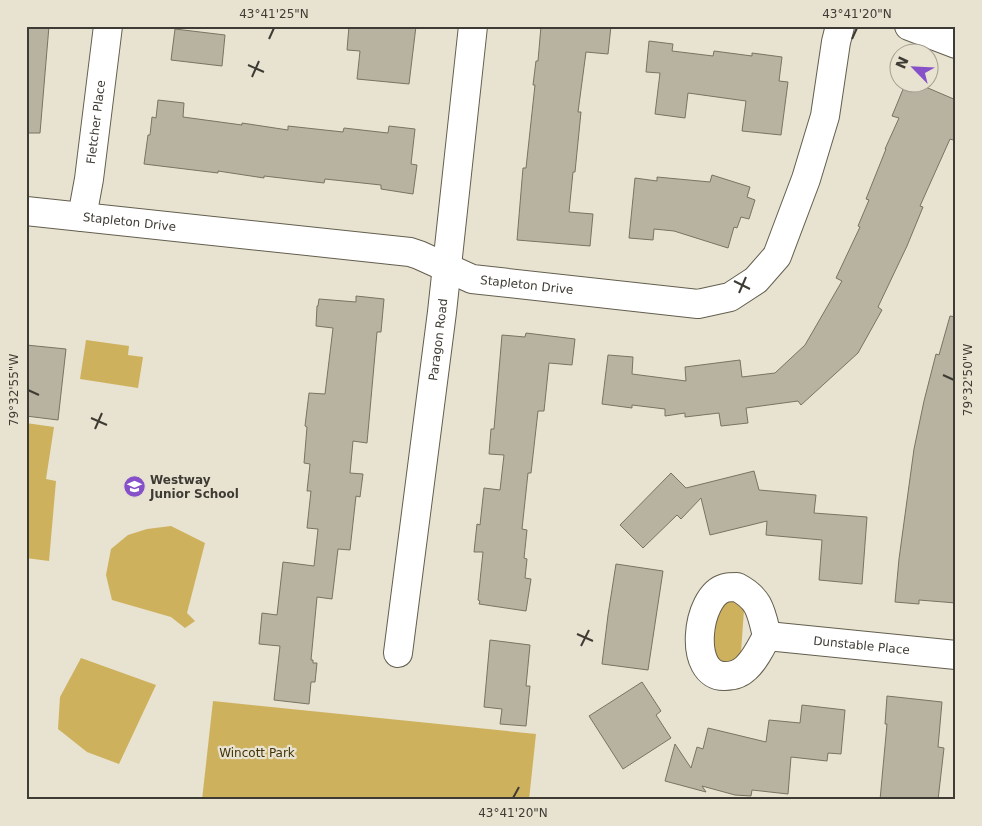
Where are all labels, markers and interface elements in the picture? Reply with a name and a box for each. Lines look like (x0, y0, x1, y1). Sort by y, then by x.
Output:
text: 43°41'25"N (239, 7, 309, 21)
text: 43°41'20"N (822, 7, 892, 21)
north arrow (890, 42, 940, 92)
text: N (892, 54, 912, 71)
street label: Fletcher Place (84, 79, 108, 165)
street label: Stapleton Drive (82, 210, 177, 234)
street label: Stapleton Drive (480, 273, 574, 297)
street label: Paragon Road (426, 298, 450, 382)
text: 79°32'50"W (961, 344, 975, 416)
text: 79°32'55"W (7, 354, 21, 426)
place label: Westway Junior School (149, 473, 239, 501)
school or university icon: Westway Junior School (122, 475, 146, 499)
street label: Dunstable Place (813, 634, 910, 657)
park label: Wincott Park (219, 746, 295, 760)
text: 43°41'20"N (478, 806, 548, 820)

